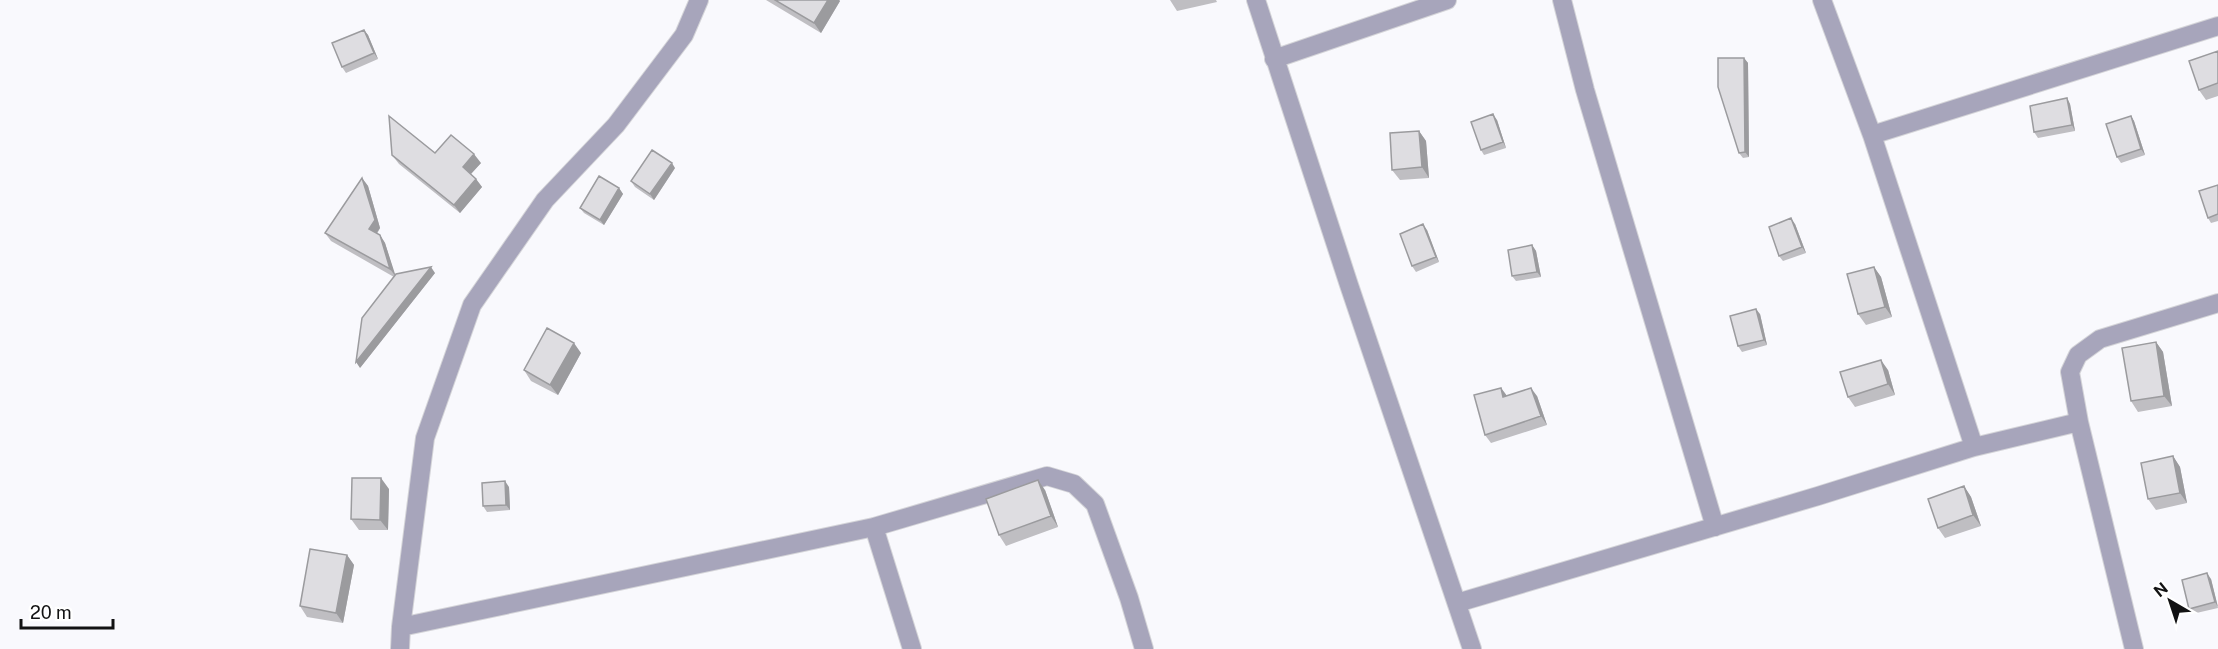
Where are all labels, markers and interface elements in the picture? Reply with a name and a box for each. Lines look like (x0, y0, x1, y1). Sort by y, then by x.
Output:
north arrow (2140, 571, 2200, 631)
text: N (2150, 578, 2172, 601)
scale bar (21, 592, 112, 630)
text: 20 m (30, 602, 72, 623)

